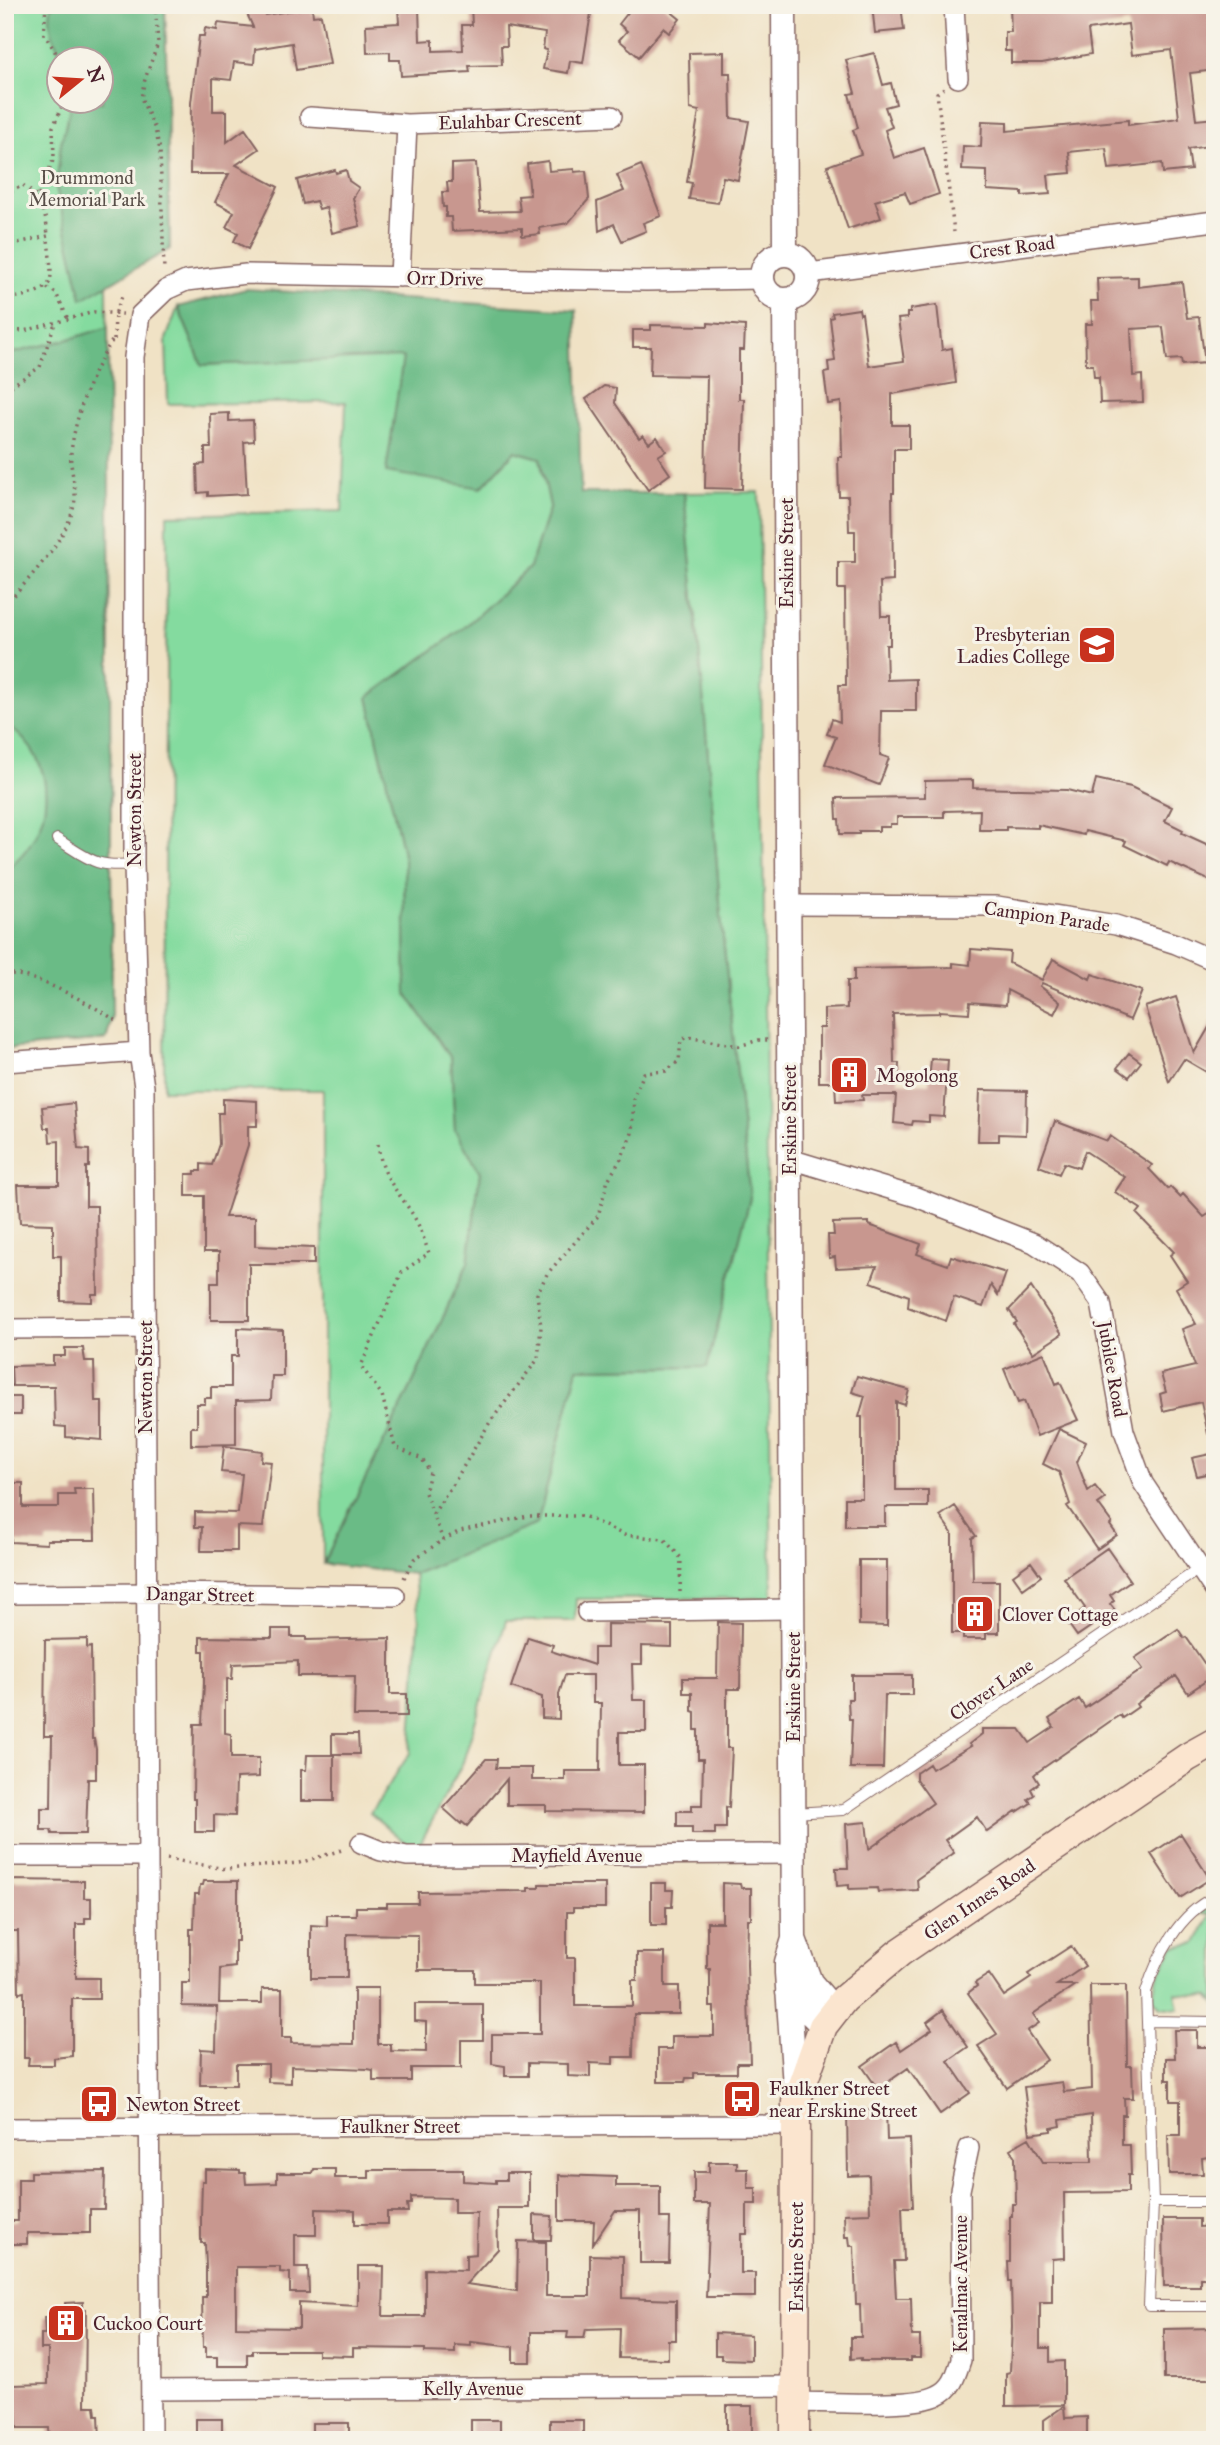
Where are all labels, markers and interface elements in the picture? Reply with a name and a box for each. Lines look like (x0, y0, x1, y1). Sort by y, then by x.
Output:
north arrow (46, 46, 116, 116)
text: N (82, 64, 109, 86)
street label: Eulahbar Crescent (438, 106, 582, 134)
park label: Drummond Memorial Park (29, 166, 146, 211)
street label: Crest Road (968, 231, 1057, 264)
street label: Orr Drive (406, 266, 484, 291)
street label: Erskine Street (775, 497, 798, 609)
place label: Presbyterian Ladies College (957, 623, 1070, 669)
school or university icon: Presbyterian Ladies College (1076, 624, 1118, 666)
street label: Newton Street (123, 753, 146, 867)
street label: Campion Parade (983, 896, 1111, 937)
building icon: Mogolong (828, 1054, 870, 1096)
street label: Erskine Street (778, 1064, 801, 1176)
place label: Mogolong (876, 1064, 958, 1088)
street label: Jubilee Road (1091, 1317, 1132, 1420)
street label: Newton Street (134, 1320, 157, 1434)
street label: Dangar Street (145, 1582, 255, 1608)
building icon: Clover Cottage (954, 1593, 996, 1635)
place label: Clover Cottage (1002, 1603, 1119, 1627)
street label: Erskine Street (782, 1631, 805, 1743)
street label: Clover Lane (945, 1653, 1038, 1726)
street label: Mayfield Avenue (512, 1844, 643, 1867)
street label: Glen Innes Road (919, 1853, 1040, 1945)
place label: Faulkner Street near Erskine Street (769, 2077, 918, 2122)
bus stop icon: Faulkner Street near Erskine Street (721, 2078, 763, 2120)
bus stop icon: Newton Street (78, 2083, 120, 2125)
place label: Newton Street (126, 2093, 240, 2116)
street label: Faulkner Street (340, 2115, 461, 2138)
street label: Erskine Street (785, 2201, 808, 2313)
street label: Kenalmac Avenue (949, 2215, 972, 2353)
building icon: Cuckoo Court (45, 2302, 87, 2344)
place label: Cuckoo Court (93, 2312, 203, 2335)
street label: Kelly Avenue (422, 2377, 524, 2400)

